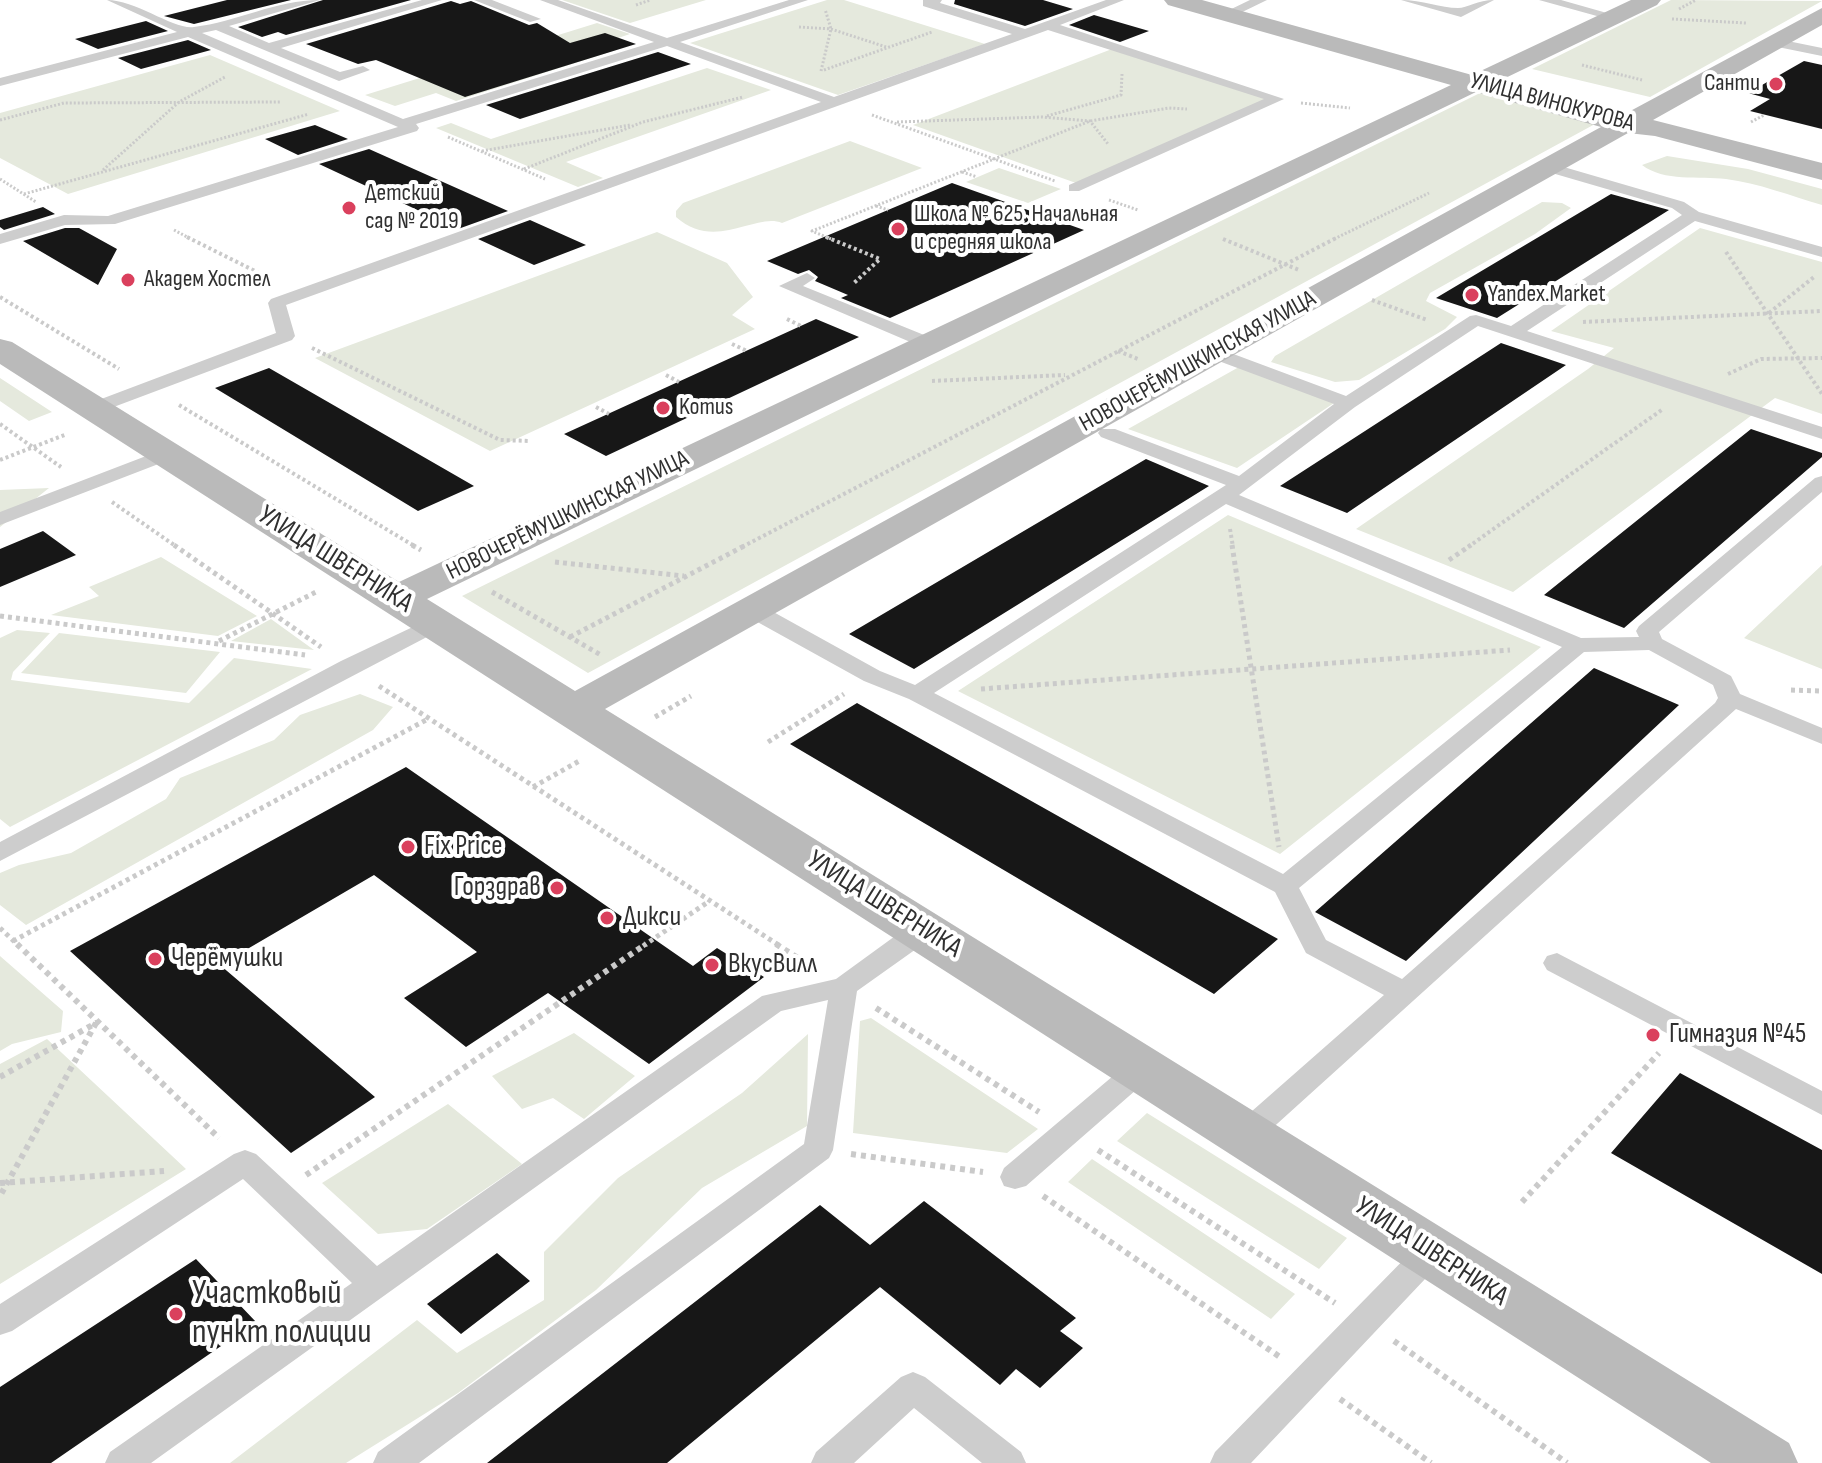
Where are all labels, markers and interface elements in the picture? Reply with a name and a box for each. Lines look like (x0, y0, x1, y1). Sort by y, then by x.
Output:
street label: УЛИЦА ВИНОКУРОВА (1467, 67, 1637, 139)
place label: Санти (1704, 70, 1760, 98)
marker: Санти (1767, 75, 1785, 93)
place label: Детский сад № 2019 (365, 180, 459, 236)
marker: Детский сад № 2019 (340, 199, 358, 217)
place label: Школа № 625. Начальная и средняя школа (914, 201, 1118, 257)
marker: Школа № 625. Начальная и средняя школа (889, 220, 907, 238)
place label: Академ Хостел (144, 266, 270, 294)
marker: Академ Хостел (119, 271, 137, 289)
place label: Yandex.Market (1488, 281, 1606, 309)
street label: НОВОЧЕРЁМУШКИНСКАЯ УЛИЦА (1075, 285, 1321, 439)
marker: Yandex.Market (1463, 286, 1481, 304)
place label: Komus (679, 394, 733, 422)
marker: Komus (654, 399, 672, 417)
street label: НОВОЧЕРЁМУШКИНСКАЯ УЛИЦА (442, 445, 694, 587)
street label: УЛИЦА ШВЕРНИКА (252, 499, 418, 621)
place label: Fix Price (424, 830, 503, 864)
marker: Fix Price (399, 838, 417, 856)
street label: УЛИЦА ШВЕРНИКА (801, 844, 967, 966)
place label: Горздрав (454, 871, 541, 905)
marker: Горздрав (548, 879, 566, 897)
place label: Дикси (623, 901, 681, 935)
marker: Дикси (598, 909, 616, 927)
place label: Черёмушки (171, 942, 283, 976)
place label: ВкусВилл (728, 948, 817, 982)
marker: Черёмушки (146, 950, 164, 968)
marker: ВкусВилл (703, 956, 721, 974)
place label: Гимназия №45 (1669, 1018, 1806, 1052)
marker: Гимназия №45 (1644, 1026, 1662, 1044)
street label: УЛИЦА ШВЕРНИКА (1348, 1190, 1514, 1314)
place label: Участковый пункт полиции (192, 1274, 371, 1354)
marker: Участковый пункт полиции (167, 1305, 185, 1323)

